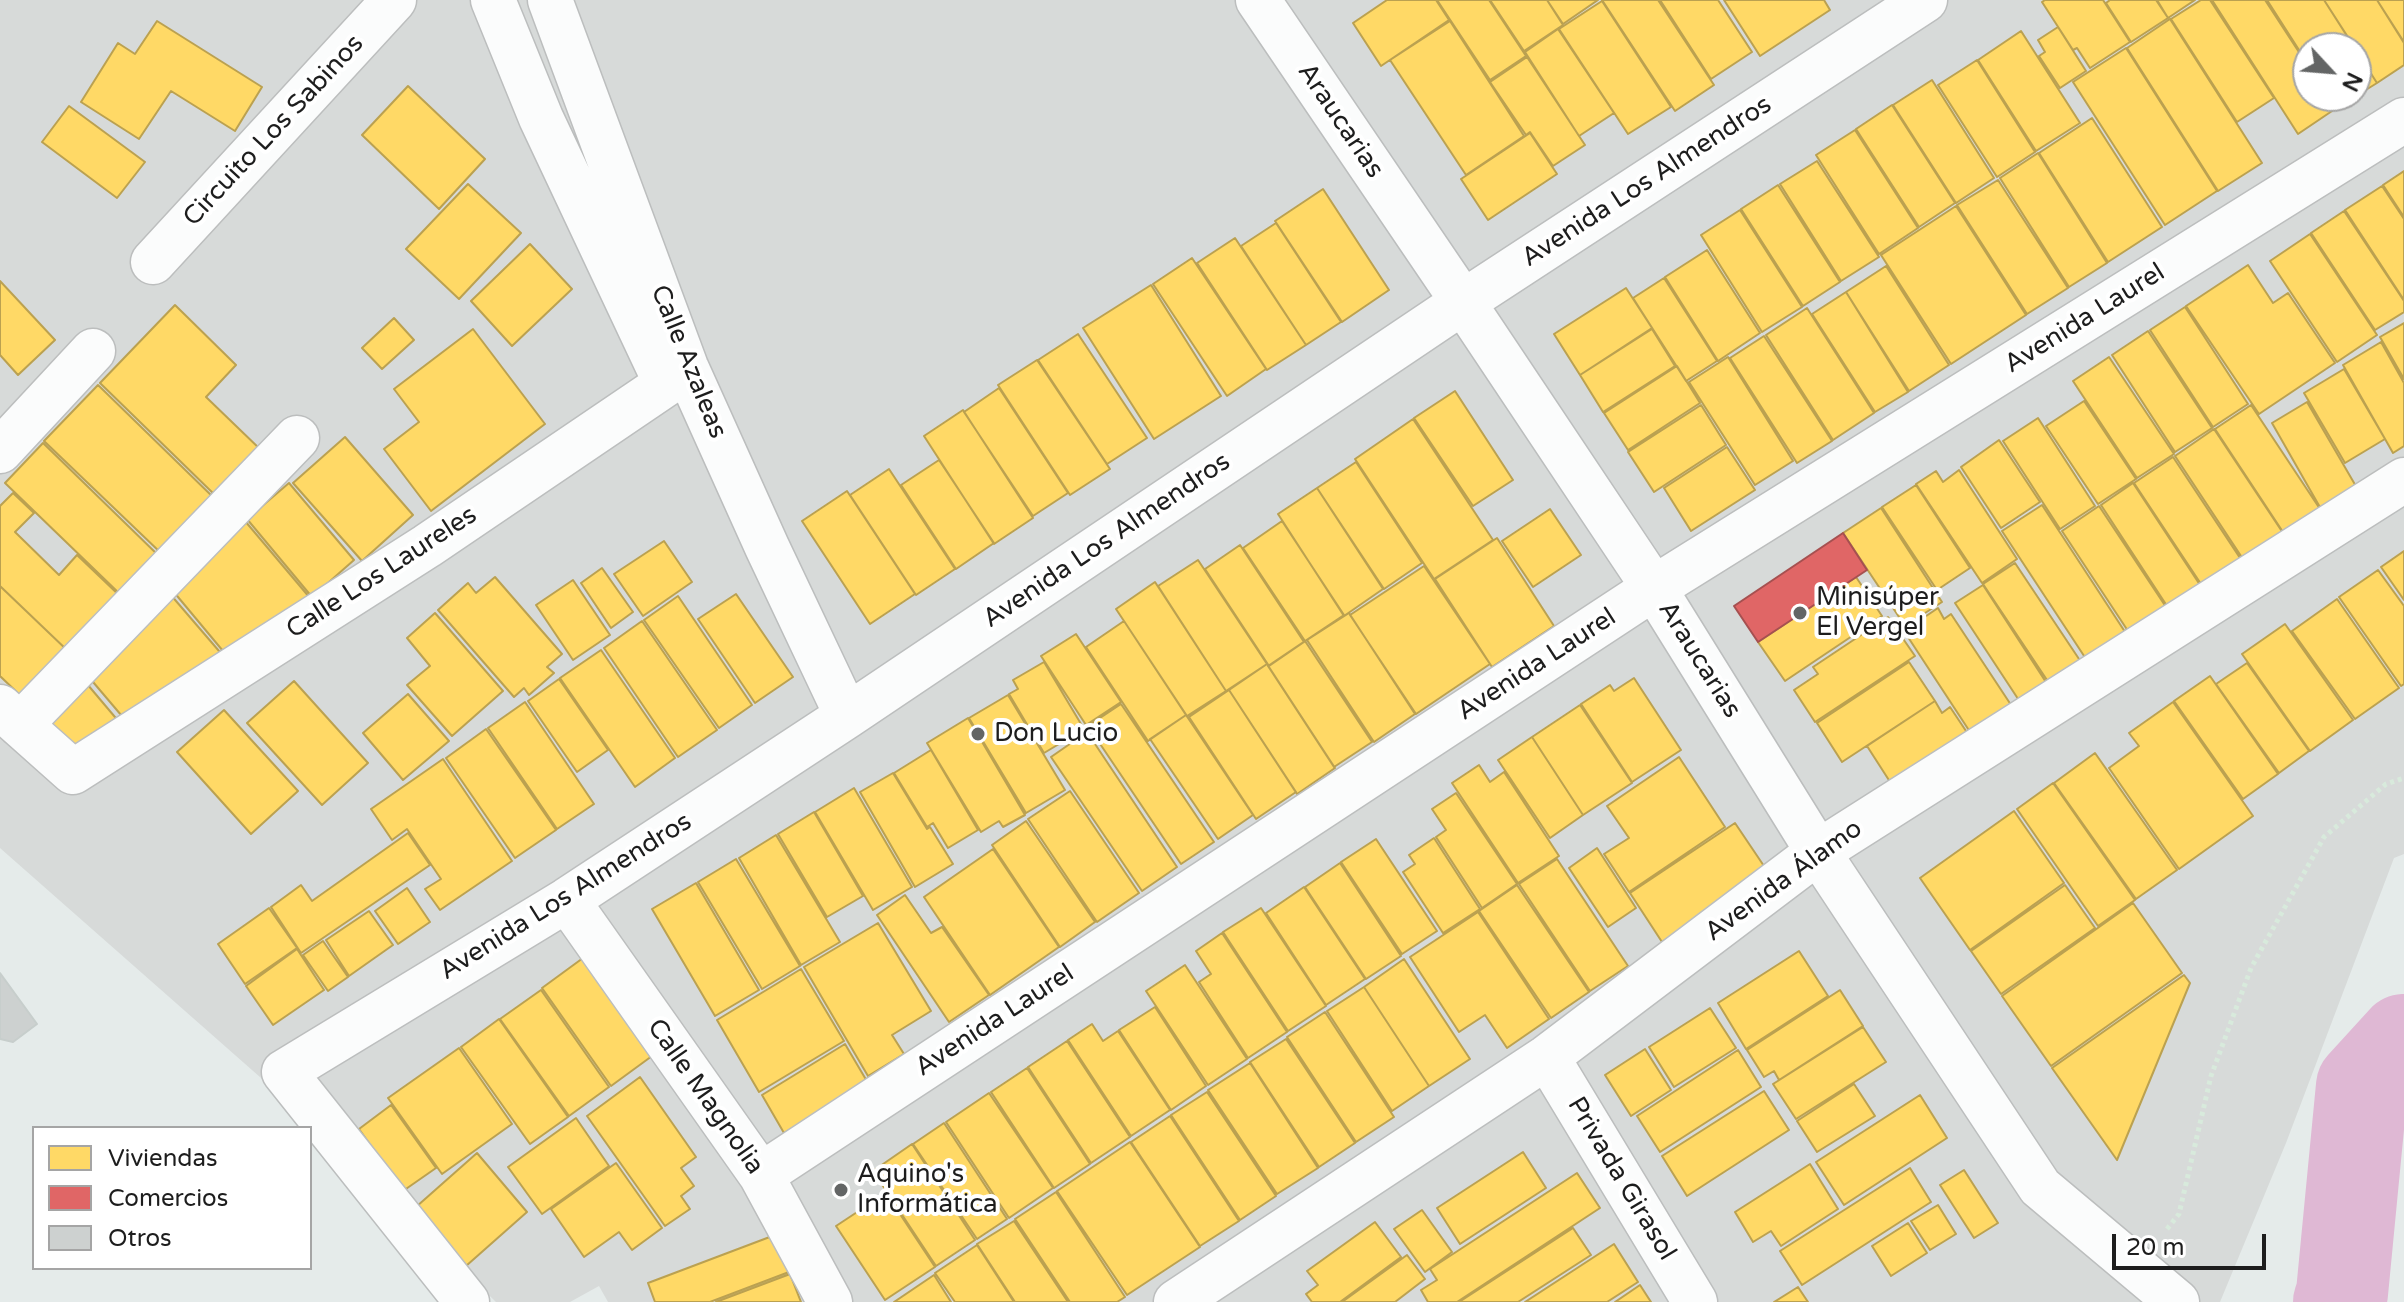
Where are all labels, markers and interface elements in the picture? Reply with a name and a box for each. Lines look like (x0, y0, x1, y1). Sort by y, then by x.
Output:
street label: Circuito Los Sabinos (177, 29, 371, 233)
north arrow (2292, 32, 2372, 112)
street label: Araucarias (1290, 58, 1390, 184)
text: N (2336, 68, 2367, 95)
street label: Avenida Los Almendros (1516, 90, 1778, 274)
street label: Avenida Laurel (1999, 257, 2171, 381)
street label: Calle Azaleas (643, 281, 733, 443)
street label: Avenida Los Almendros (978, 447, 1236, 635)
street label: Calle Los Laureles (281, 500, 483, 646)
place label: Minisúper El Vergel (1816, 582, 1939, 644)
street label: Araucarias (1651, 596, 1747, 724)
street label: Avenida Laurel (1452, 602, 1622, 728)
marker: Minisúper El Vergel (1791, 604, 1809, 622)
place label: Don Lucio (994, 718, 1118, 750)
marker: Don Lucio (969, 725, 987, 743)
street label: Avenida Los Almendros (434, 807, 698, 987)
street label: Avenida Álamo (1699, 813, 1869, 949)
street label: Avenida Laurel (910, 958, 1080, 1084)
street label: Calle Magnolia (640, 1013, 770, 1181)
street label: Privada Girasol (1560, 1092, 1682, 1266)
legend (32, 1126, 312, 1270)
text: Viviendas (108, 1144, 217, 1173)
place label: Aquino's Informática (857, 1159, 998, 1220)
marker: Aquino's Informática (832, 1181, 850, 1199)
text: Comercios (108, 1184, 228, 1213)
scale bar (2116, 1218, 2270, 1268)
text: Otros (108, 1224, 172, 1253)
text: 20 m (2126, 1233, 2184, 1262)

